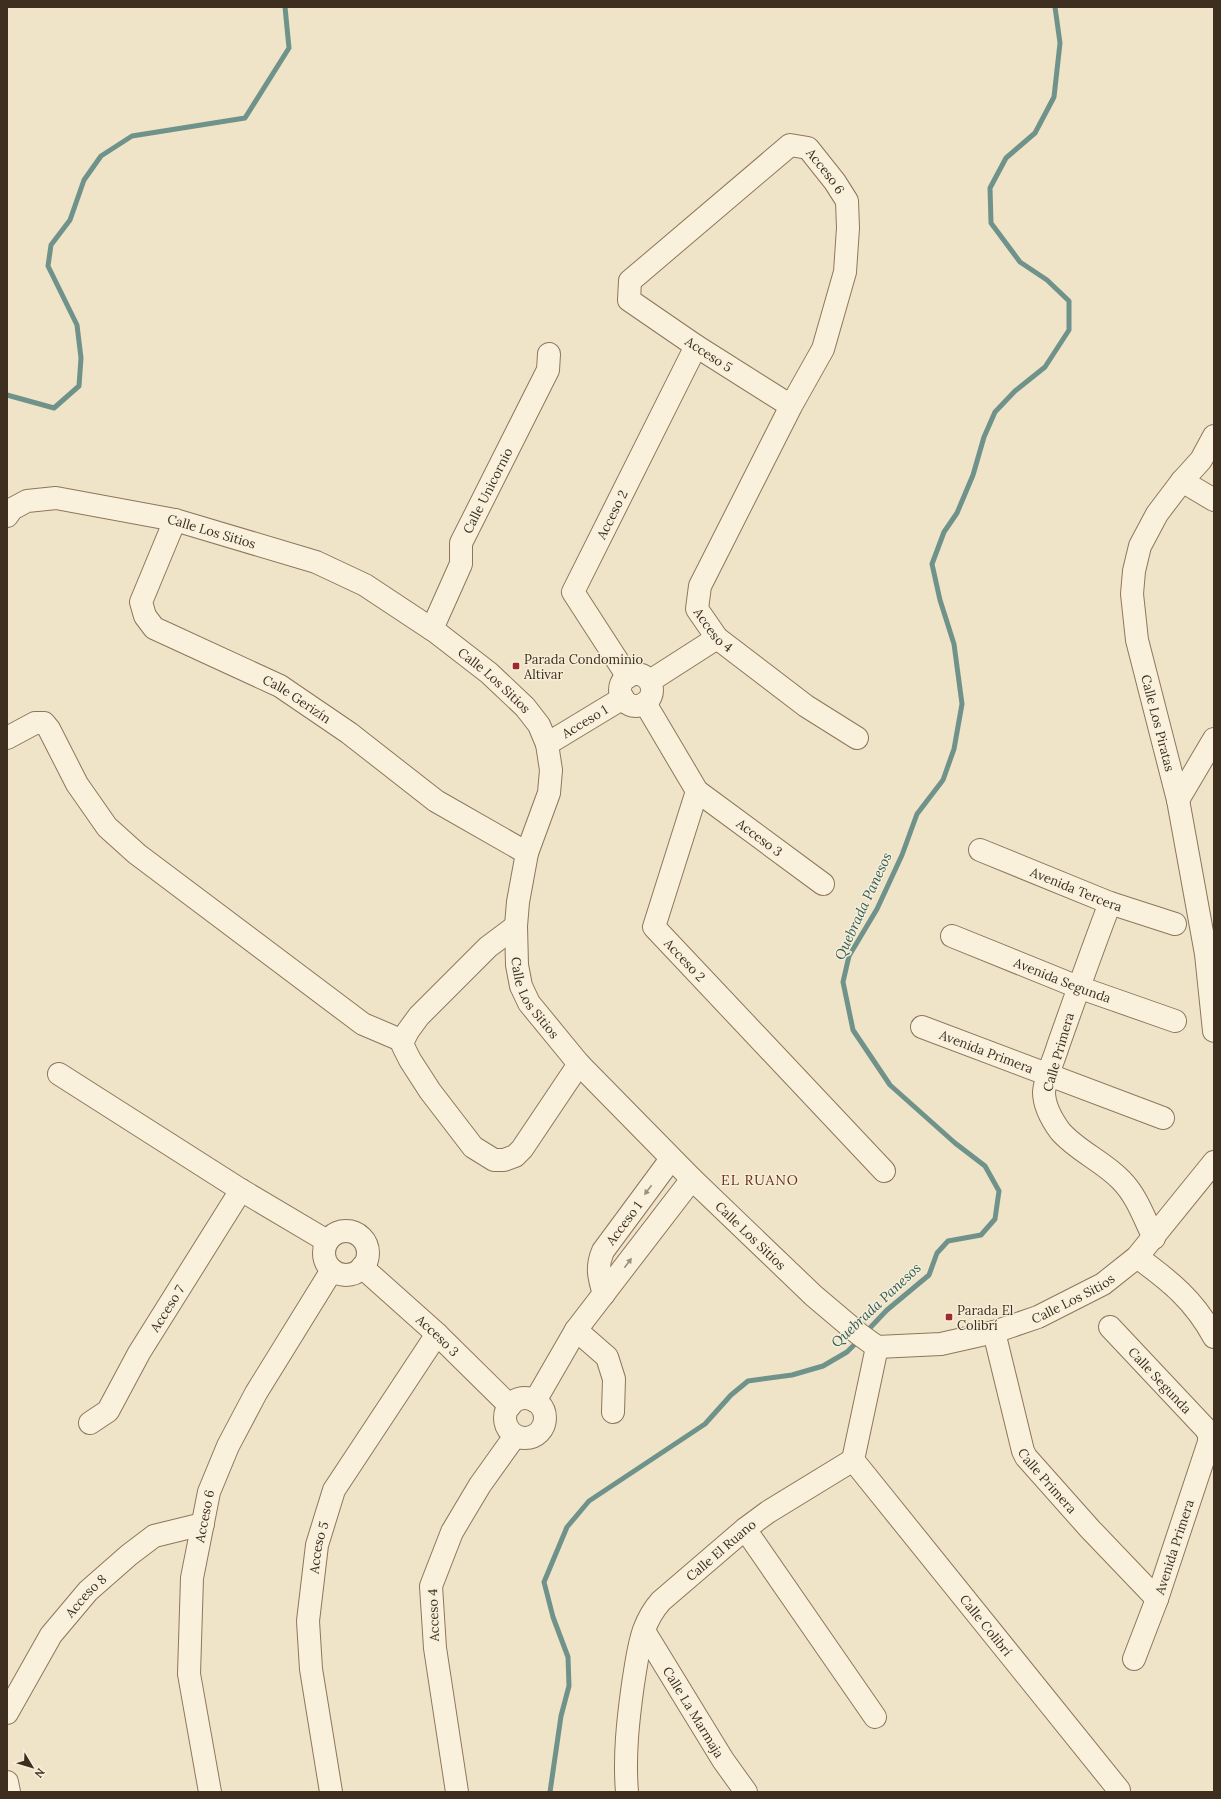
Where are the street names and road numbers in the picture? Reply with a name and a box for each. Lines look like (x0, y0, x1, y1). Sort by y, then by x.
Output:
street label: Acceso 6 (802, 144, 848, 197)
street label: Acceso 5 (681, 332, 736, 376)
street label: Calle Unicornio (459, 445, 517, 536)
street label: Acceso 2 (592, 487, 632, 543)
street label: Calle Los Sitios (166, 511, 258, 553)
street label: Acceso 4 (689, 604, 736, 656)
street label: Calle Los Sitios (454, 644, 534, 716)
street label: Calle Gerizín (260, 671, 334, 727)
street label: Calle Los Piratas (1137, 673, 1178, 773)
street label: Acceso 1 (558, 701, 611, 743)
street label: Acceso 3 (732, 814, 786, 860)
street label: Avenida Tercera (1027, 863, 1124, 915)
street label: Acceso 2 (660, 934, 709, 985)
street label: Avenida Segunda (1010, 954, 1113, 1007)
street label: Calle Los Sitios (508, 957, 563, 1042)
street label: Calle Primera (1039, 1010, 1078, 1094)
street label: Avenida Primera (936, 1026, 1036, 1077)
street label: Acceso 1 (602, 1198, 646, 1250)
street label: Calle Los Sitios (712, 1198, 789, 1273)
street label: Calle Los Sitios (1029, 1270, 1118, 1328)
street label: Acceso 7 (146, 1282, 188, 1336)
street label: Acceso 3 (411, 1311, 463, 1360)
street label: Calle Segunda (1124, 1344, 1195, 1418)
street label: Calle Primera (1014, 1445, 1080, 1517)
street label: Acceso 6 (191, 1488, 218, 1545)
street label: Avenida Primera (1151, 1497, 1198, 1598)
street label: Calle El Ruano (683, 1516, 760, 1585)
street label: Acceso 5 (306, 1519, 333, 1576)
street label: Acceso 8 (61, 1571, 110, 1622)
street label: Acceso 4 (424, 1588, 443, 1643)
street label: Calle Colibrí (956, 1591, 1016, 1660)
street label: Calle La Marmaja (659, 1663, 728, 1761)

